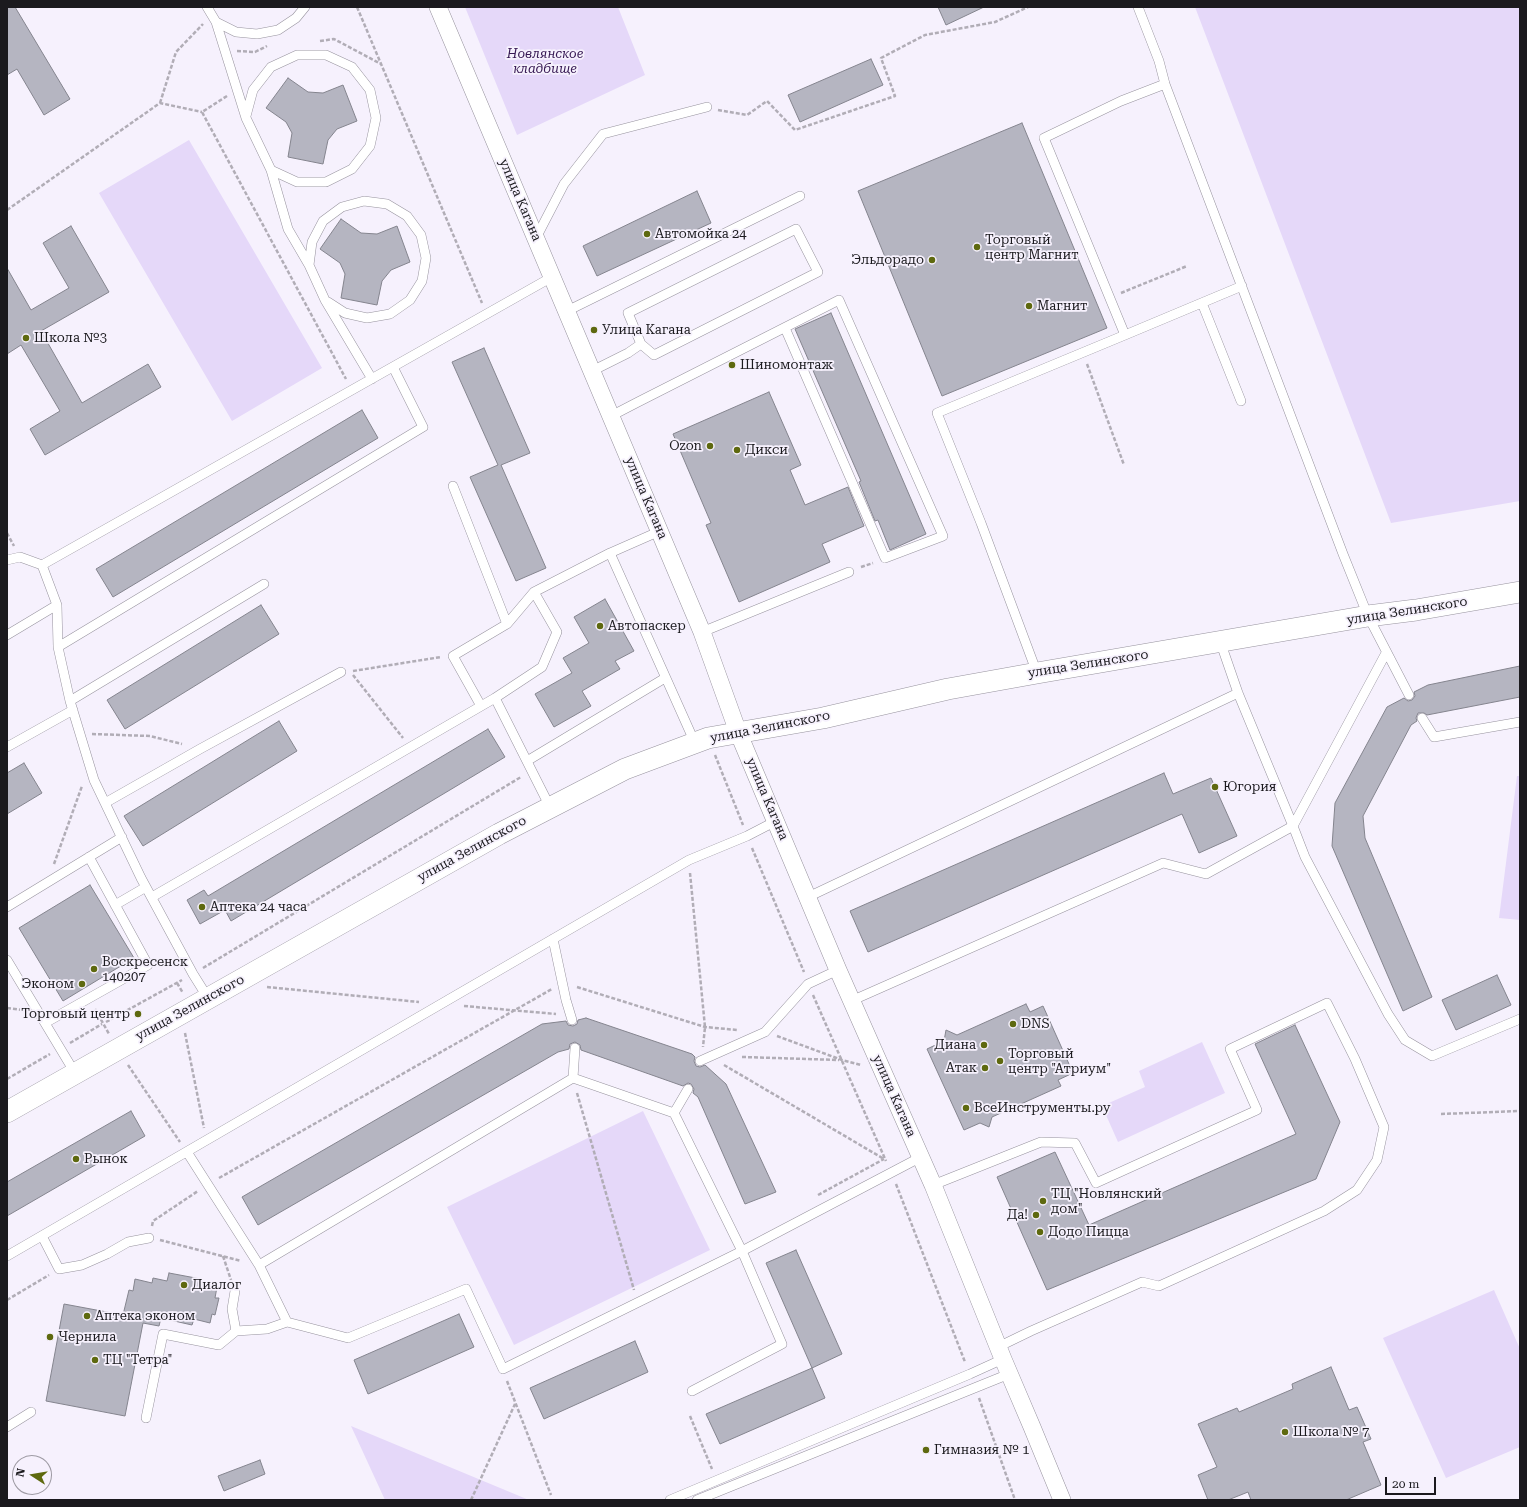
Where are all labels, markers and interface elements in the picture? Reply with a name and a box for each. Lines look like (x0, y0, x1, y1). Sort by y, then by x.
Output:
park label: Новлянское кладбище (507, 46, 583, 77)
street label: улица Кагана (496, 156, 544, 244)
place label: Автомойка 24 (655, 226, 747, 242)
marker: Автомойка 24 (642, 229, 652, 239)
place label: Торговый центр Магнит (985, 232, 1079, 263)
marker: Торговый центр Магнит (972, 242, 982, 252)
place label: Эльдорадо (851, 252, 924, 268)
marker: Эльдорадо (927, 255, 937, 265)
place label: Магнит (1037, 298, 1087, 314)
marker: Магнит (1024, 301, 1034, 311)
place label: Улица Кагана (602, 322, 691, 338)
marker: Улица Кагана (589, 325, 599, 335)
place label: Школа №3 (34, 330, 107, 346)
marker: Школа №3 (21, 333, 31, 343)
place label: Шиномонтаж (740, 357, 833, 373)
marker: Шиномонтаж (727, 360, 737, 370)
place label: Ozon (669, 438, 702, 454)
marker: Ozon (705, 441, 715, 451)
place label: Дикси (745, 442, 788, 458)
marker: Дикси (732, 445, 742, 455)
street label: улица Кагана (622, 454, 670, 542)
street label: улица Зелинского (1346, 594, 1468, 628)
place label: Автопаскер (608, 618, 686, 634)
marker: Автопаскер (595, 621, 605, 631)
street label: улица Зелинского (1027, 647, 1149, 681)
street label: улица Зелинского (709, 708, 831, 746)
street label: улица Кагана (743, 755, 791, 843)
place label: Югория (1223, 779, 1276, 795)
marker: Югория (1210, 782, 1220, 792)
street label: улица Зелинского (415, 813, 529, 885)
place label: Аптека 24 часа (210, 899, 307, 915)
marker: Аптека 24 часа (197, 902, 207, 912)
place label: Воскресенск 140207 (102, 954, 188, 985)
marker: Воскресенск 140207 (89, 964, 99, 974)
street label: улица Зелинского (133, 972, 247, 1044)
place label: Эконом (21, 976, 74, 992)
marker: Эконом (77, 979, 87, 989)
place label: Торговый центр (21, 1006, 130, 1022)
marker: Торговый центр (133, 1009, 143, 1019)
place label: DNS (1021, 1016, 1050, 1032)
marker: DNS (1008, 1019, 1018, 1029)
place label: Диана (934, 1037, 976, 1053)
marker: Диана (979, 1040, 989, 1050)
place label: Торговый центр "Атриум" (1008, 1046, 1111, 1077)
street label: улица Кагана (869, 1053, 919, 1139)
marker: Торговый центр "Атриум" (995, 1056, 1005, 1066)
place label: Атак (946, 1060, 977, 1076)
marker: Атак (980, 1063, 990, 1073)
place label: ВсеИнструменты.ру (974, 1100, 1110, 1116)
marker: ВсеИнструменты.ру (961, 1103, 971, 1113)
place label: Рынок (84, 1151, 128, 1167)
marker: Рынок (71, 1154, 81, 1164)
place label: ТЦ "Новлянский дом" (1051, 1186, 1162, 1217)
marker: ТЦ "Новлянский дом" (1038, 1196, 1048, 1206)
place label: Да! (1007, 1207, 1028, 1223)
marker: Да! (1031, 1210, 1041, 1220)
place label: Додо Пицца (1048, 1224, 1129, 1240)
marker: Додо Пицца (1035, 1227, 1045, 1237)
place label: Диалог (192, 1277, 241, 1293)
marker: Диалог (179, 1280, 189, 1290)
place label: Аптека эконом (95, 1308, 195, 1324)
marker: Аптека эконом (82, 1311, 92, 1321)
place label: Чернила (58, 1329, 116, 1345)
marker: Чернила (45, 1332, 55, 1342)
place label: ТЦ "Тетра" (103, 1352, 173, 1368)
marker: ТЦ "Тетра" (90, 1355, 100, 1365)
place label: Школа № 7 (1293, 1424, 1369, 1440)
marker: Школа № 7 (1280, 1427, 1290, 1437)
place label: Гимназия № 1 (934, 1442, 1029, 1458)
marker: Гимназия № 1 (921, 1445, 931, 1455)
north arrow (12, 1455, 52, 1495)
text: N (14, 1467, 28, 1478)
scale bar (1387, 1469, 1438, 1495)
text: 20 m (1392, 1477, 1419, 1491)

